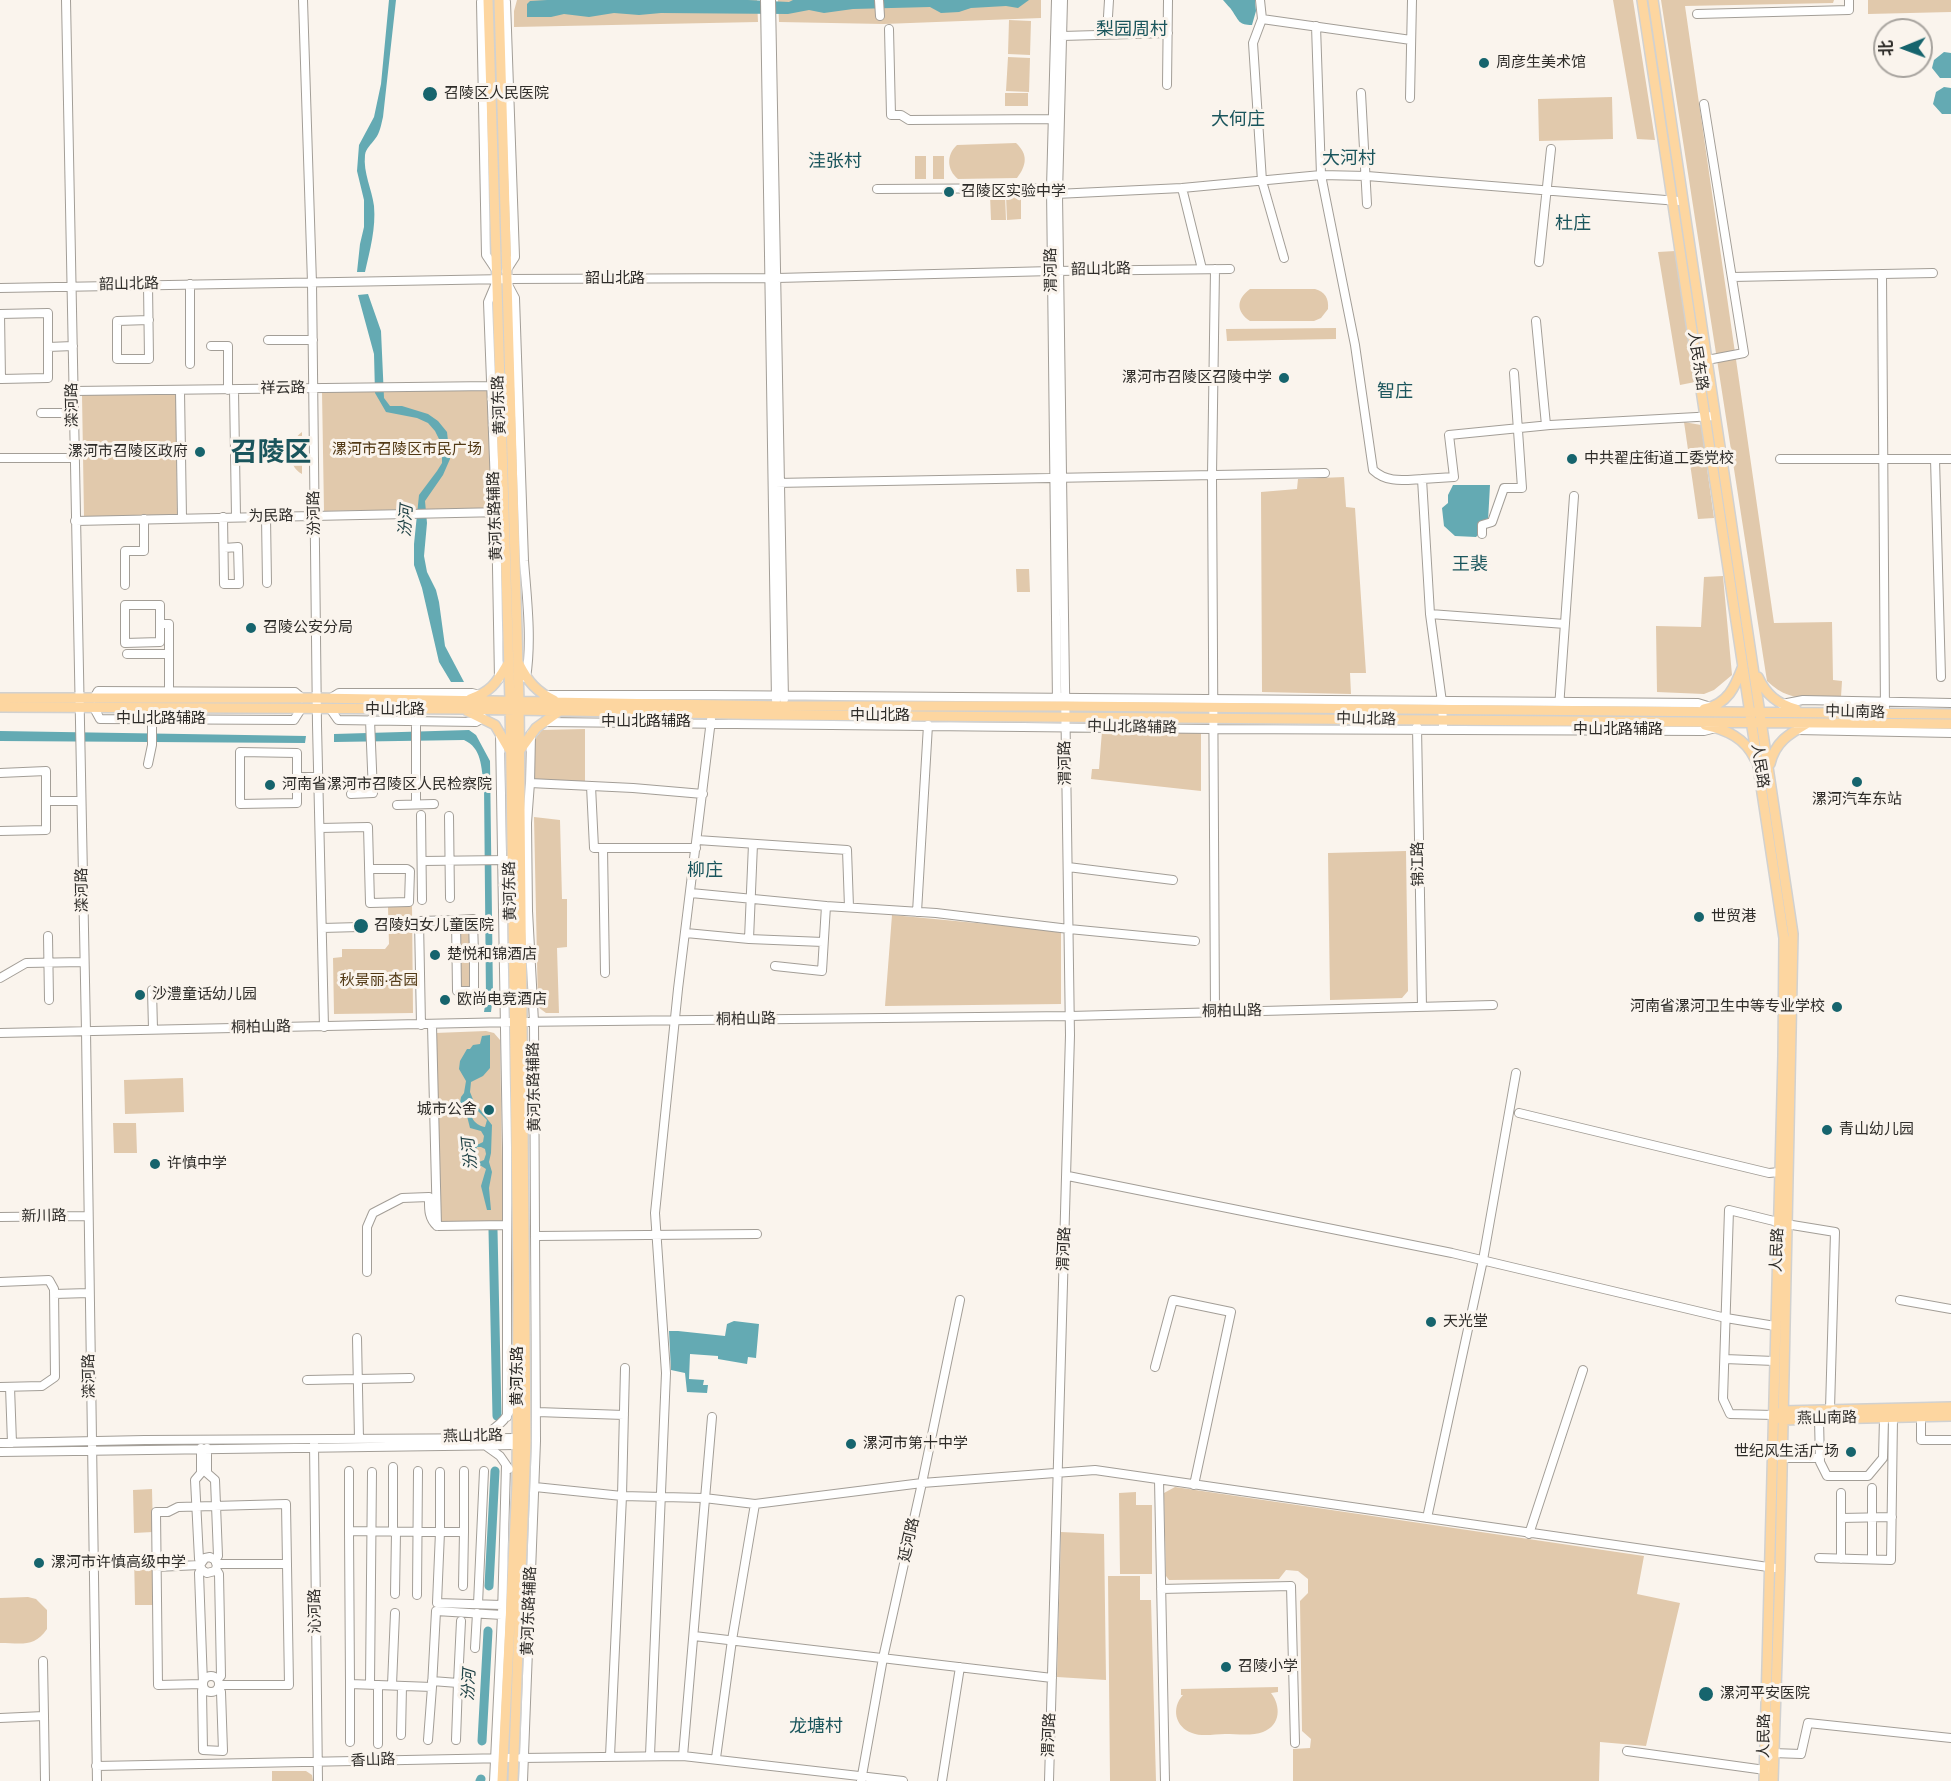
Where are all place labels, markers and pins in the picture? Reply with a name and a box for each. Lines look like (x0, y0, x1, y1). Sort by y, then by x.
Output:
place label: 周彦生美术馆 (1496, 54, 1586, 72)
marker: 周彦生美术馆 (1477, 56, 1491, 70)
marker: 召陵区人民医院 (421, 85, 439, 103)
place label: 召陵区人民医院 (444, 85, 549, 103)
place label: 召陵区实验中学 (961, 183, 1066, 201)
marker: 召陵区实验中学 (942, 185, 956, 199)
place label: 漯河市召陵区召陵中学 (1122, 369, 1272, 387)
marker: 漯河市召陵区召陵中学 (1277, 371, 1291, 385)
place label: 漯河市召陵区政府 (68, 443, 188, 461)
marker: 漯河市召陵区政府 (193, 445, 207, 459)
place label: 中共翟庄街道工委党校 (1584, 450, 1734, 468)
marker: 中共翟庄街道工委党校 (1565, 452, 1579, 466)
place label: 召陵公安分局 (263, 619, 353, 637)
marker: 召陵公安分局 (244, 621, 258, 635)
marker: 漯河汽车东站 (1850, 775, 1864, 789)
place label: 河南省漯河市召陵区人民检察院 (282, 776, 492, 794)
marker: 河南省漯河市召陵区人民检察院 (263, 778, 277, 792)
place label: 漯河汽车东站 (1812, 791, 1902, 809)
place label: 世贸港 (1711, 908, 1756, 926)
marker: 世贸港 (1692, 910, 1706, 924)
marker: 召陵妇女儿童医院 (352, 917, 370, 935)
place label: 召陵妇女儿童医院 (374, 917, 494, 935)
place label: 楚悦和锦酒店 (447, 946, 537, 964)
marker: 楚悦和锦酒店 (428, 948, 442, 962)
place label: 沙澧童话幼儿园 (152, 986, 257, 1004)
marker: 沙澧童话幼儿园 (133, 988, 147, 1002)
place label: 欧尚电竞酒店 (457, 991, 547, 1009)
marker: 欧尚电竞酒店 (438, 993, 452, 1007)
place label: 河南省漯河卫生中等专业学校 (1630, 998, 1825, 1016)
marker: 河南省漯河卫生中等专业学校 (1830, 1000, 1844, 1014)
place label: 城市公舍 (417, 1101, 477, 1119)
marker: 城市公舍 (482, 1103, 496, 1117)
place label: 青山幼儿园 (1839, 1121, 1914, 1139)
marker: 青山幼儿园 (1820, 1123, 1834, 1137)
place label: 许慎中学 (167, 1155, 227, 1173)
marker: 许慎中学 (148, 1157, 162, 1171)
place label: 天光堂 (1443, 1313, 1488, 1331)
marker: 天光堂 (1424, 1315, 1438, 1329)
place label: 漯河市第十中学 (863, 1435, 968, 1453)
marker: 漯河市第十中学 (844, 1437, 858, 1451)
place label: 世纪风生活广场 (1734, 1443, 1839, 1461)
marker: 世纪风生活广场 (1844, 1445, 1858, 1459)
place label: 漯河市许慎高级中学 (51, 1554, 186, 1572)
marker: 漯河市许慎高级中学 (32, 1556, 46, 1570)
place label: 召陵小学 (1238, 1658, 1298, 1676)
marker: 召陵小学 (1219, 1660, 1233, 1674)
marker: 漯河平安医院 (1697, 1685, 1715, 1703)
place label: 漯河平安医院 (1720, 1685, 1810, 1703)

